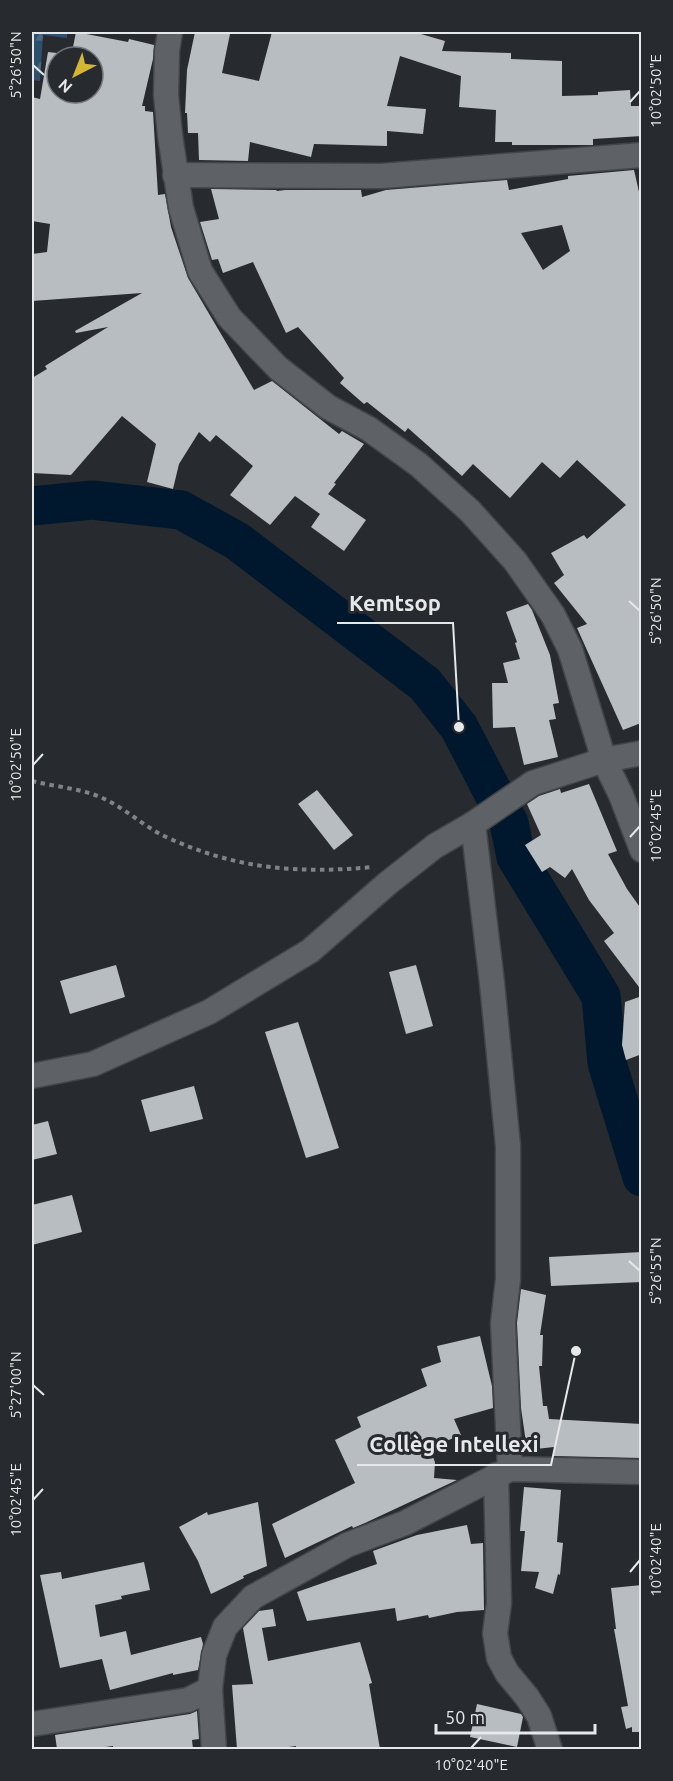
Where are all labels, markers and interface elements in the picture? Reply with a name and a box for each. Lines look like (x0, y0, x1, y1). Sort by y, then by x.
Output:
text: 5°26'50"N (7, 31, 24, 99)
north arrow (45, 45, 105, 105)
text: 10°02'50"E (647, 54, 664, 128)
text: N (55, 75, 75, 97)
text: 5°26'50"N (647, 577, 664, 645)
callout: Kemtsop (337, 583, 453, 623)
text: Kemtsop (349, 590, 441, 615)
text: 10°02'50"E (7, 728, 24, 802)
text: 10°02'45"E (647, 789, 664, 863)
text: 5°26'55"N (647, 1237, 664, 1305)
text: 5°27'00"N (7, 1351, 24, 1419)
callout: Collège Intellexi (357, 1425, 551, 1465)
text: Collège Intellexi (369, 1431, 539, 1456)
text: 10°02'45"E (7, 1463, 24, 1537)
text: 10°02'40"E (647, 1523, 664, 1597)
scale bar (436, 1697, 595, 1735)
text: 50 m (445, 1707, 485, 1727)
text: 10°02'40"E (434, 1756, 508, 1773)

